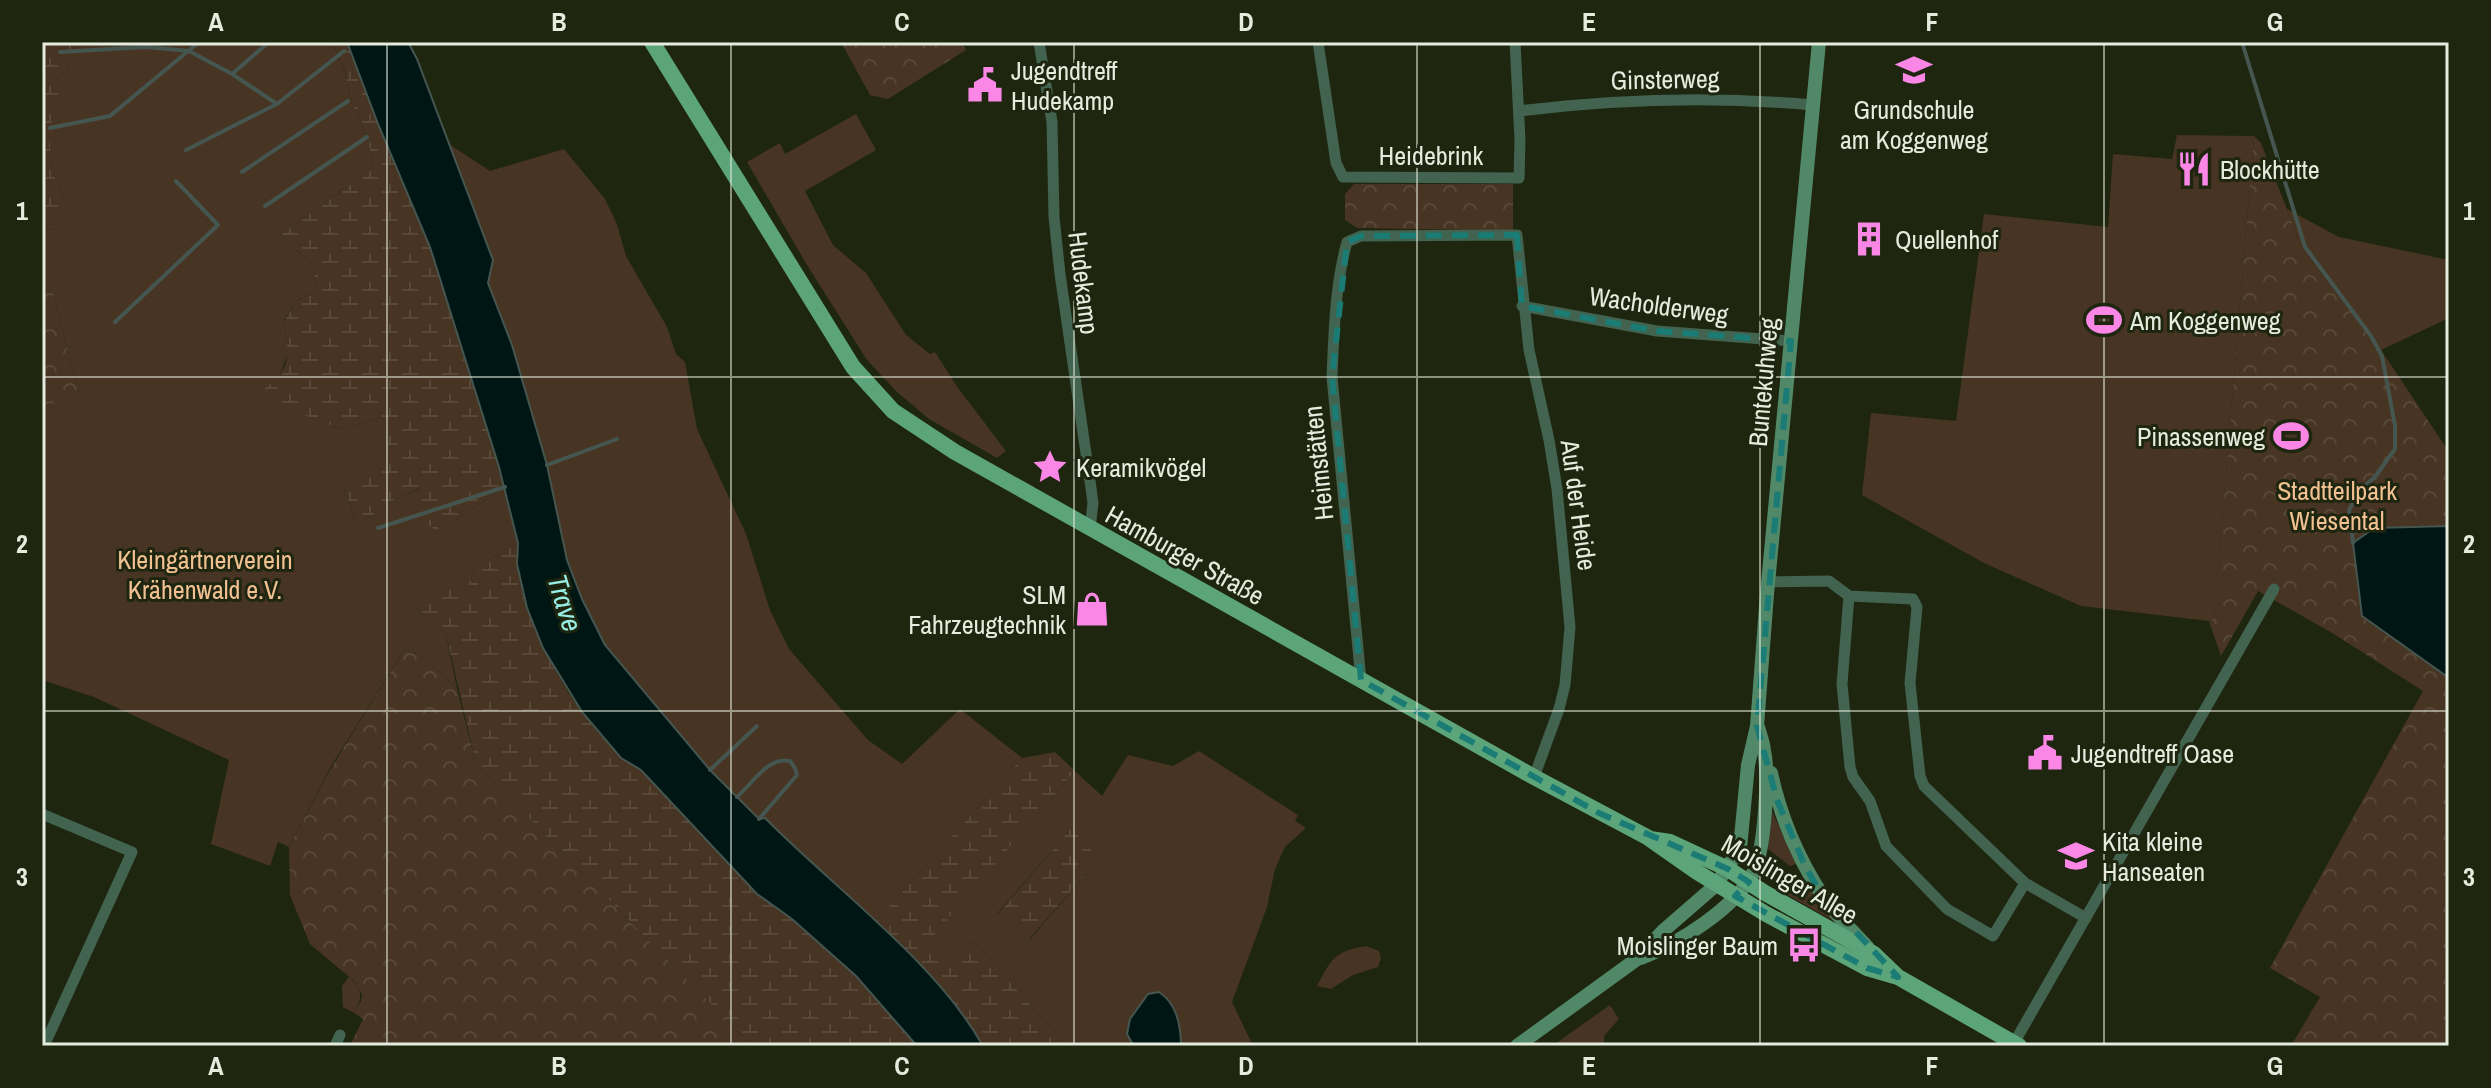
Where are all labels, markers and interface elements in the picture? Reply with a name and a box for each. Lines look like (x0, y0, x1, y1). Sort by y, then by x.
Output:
text: A (208, 4, 224, 39)
text: B (551, 4, 567, 39)
text: C (894, 4, 910, 39)
text: D (1238, 4, 1254, 39)
text: E (1582, 4, 1596, 39)
text: F (1925, 4, 1939, 39)
text: G (2267, 4, 2283, 39)
school or university icon: Grundschule am Koggenweg (1895, 51, 1933, 89)
place label: Jugendtreff Hudekamp (1011, 53, 1118, 118)
street label: Ginsterweg (1610, 61, 1720, 97)
public building icon: Jugendtreff Hudekamp (966, 66, 1004, 104)
place label: Grundschule am Koggenweg (1840, 92, 1988, 157)
street label: Heidebrink (1379, 138, 1483, 173)
restaurant icon: Blockhütte (2175, 150, 2213, 188)
place label: Blockhütte (2220, 152, 2320, 187)
text: 1 (16, 193, 28, 228)
text: 1 (2463, 193, 2475, 228)
building icon: Quellenhof (1850, 220, 1888, 258)
place label: Quellenhof (1895, 222, 1998, 257)
street label: Hudekamp (1060, 230, 1108, 336)
street label: Wacholderweg (1587, 278, 1731, 332)
sports icon: Am Koggenweg (2085, 301, 2123, 339)
place label: Am Koggenweg (2129, 303, 2281, 338)
street label: Buntekuhweg (1740, 316, 1786, 448)
street label: Heimstätten (1295, 404, 1341, 522)
sports icon: Pinassenweg (2272, 417, 2310, 455)
place label: Pinassenweg (2137, 419, 2265, 454)
street label: Auf der Heide (1552, 436, 1605, 573)
place icon: Keramikvögel (1031, 448, 1069, 486)
place label: Keramikvögel (1076, 450, 1206, 485)
park label: Stadtteilpark Wiesental (2277, 473, 2397, 538)
street label: Hamburger Straße (1099, 497, 1271, 613)
text: 2 (16, 526, 28, 561)
text: 2 (2463, 526, 2475, 561)
park label: Kleingärtnerverein Krähenwald e.V. (117, 542, 293, 607)
water label: Trave (538, 570, 592, 636)
place label: SLM Fahrzeugtechnik (908, 577, 1066, 642)
shop icon: SLM Fahrzeugtechnik (1073, 590, 1111, 628)
public building icon: Jugendtreff Oase (2026, 734, 2064, 772)
place label: Jugendtreff Oase (2071, 736, 2234, 771)
place label: Kita kleine Hanseaten (2102, 824, 2205, 889)
street label: Moislinger Allee (1716, 826, 1864, 932)
school or university icon: Kita kleine Hanseaten (2057, 837, 2095, 875)
text: 3 (16, 859, 28, 894)
text: 3 (2463, 859, 2475, 894)
bus stop icon: Moislinger Baum (1785, 926, 1823, 964)
place label: Moislinger Baum (1617, 928, 1778, 963)
text: A (208, 1048, 224, 1083)
text: B (551, 1048, 567, 1083)
text: C (894, 1048, 910, 1083)
text: D (1238, 1048, 1254, 1083)
text: E (1582, 1048, 1596, 1083)
text: F (1925, 1048, 1939, 1083)
text: G (2267, 1048, 2283, 1083)

